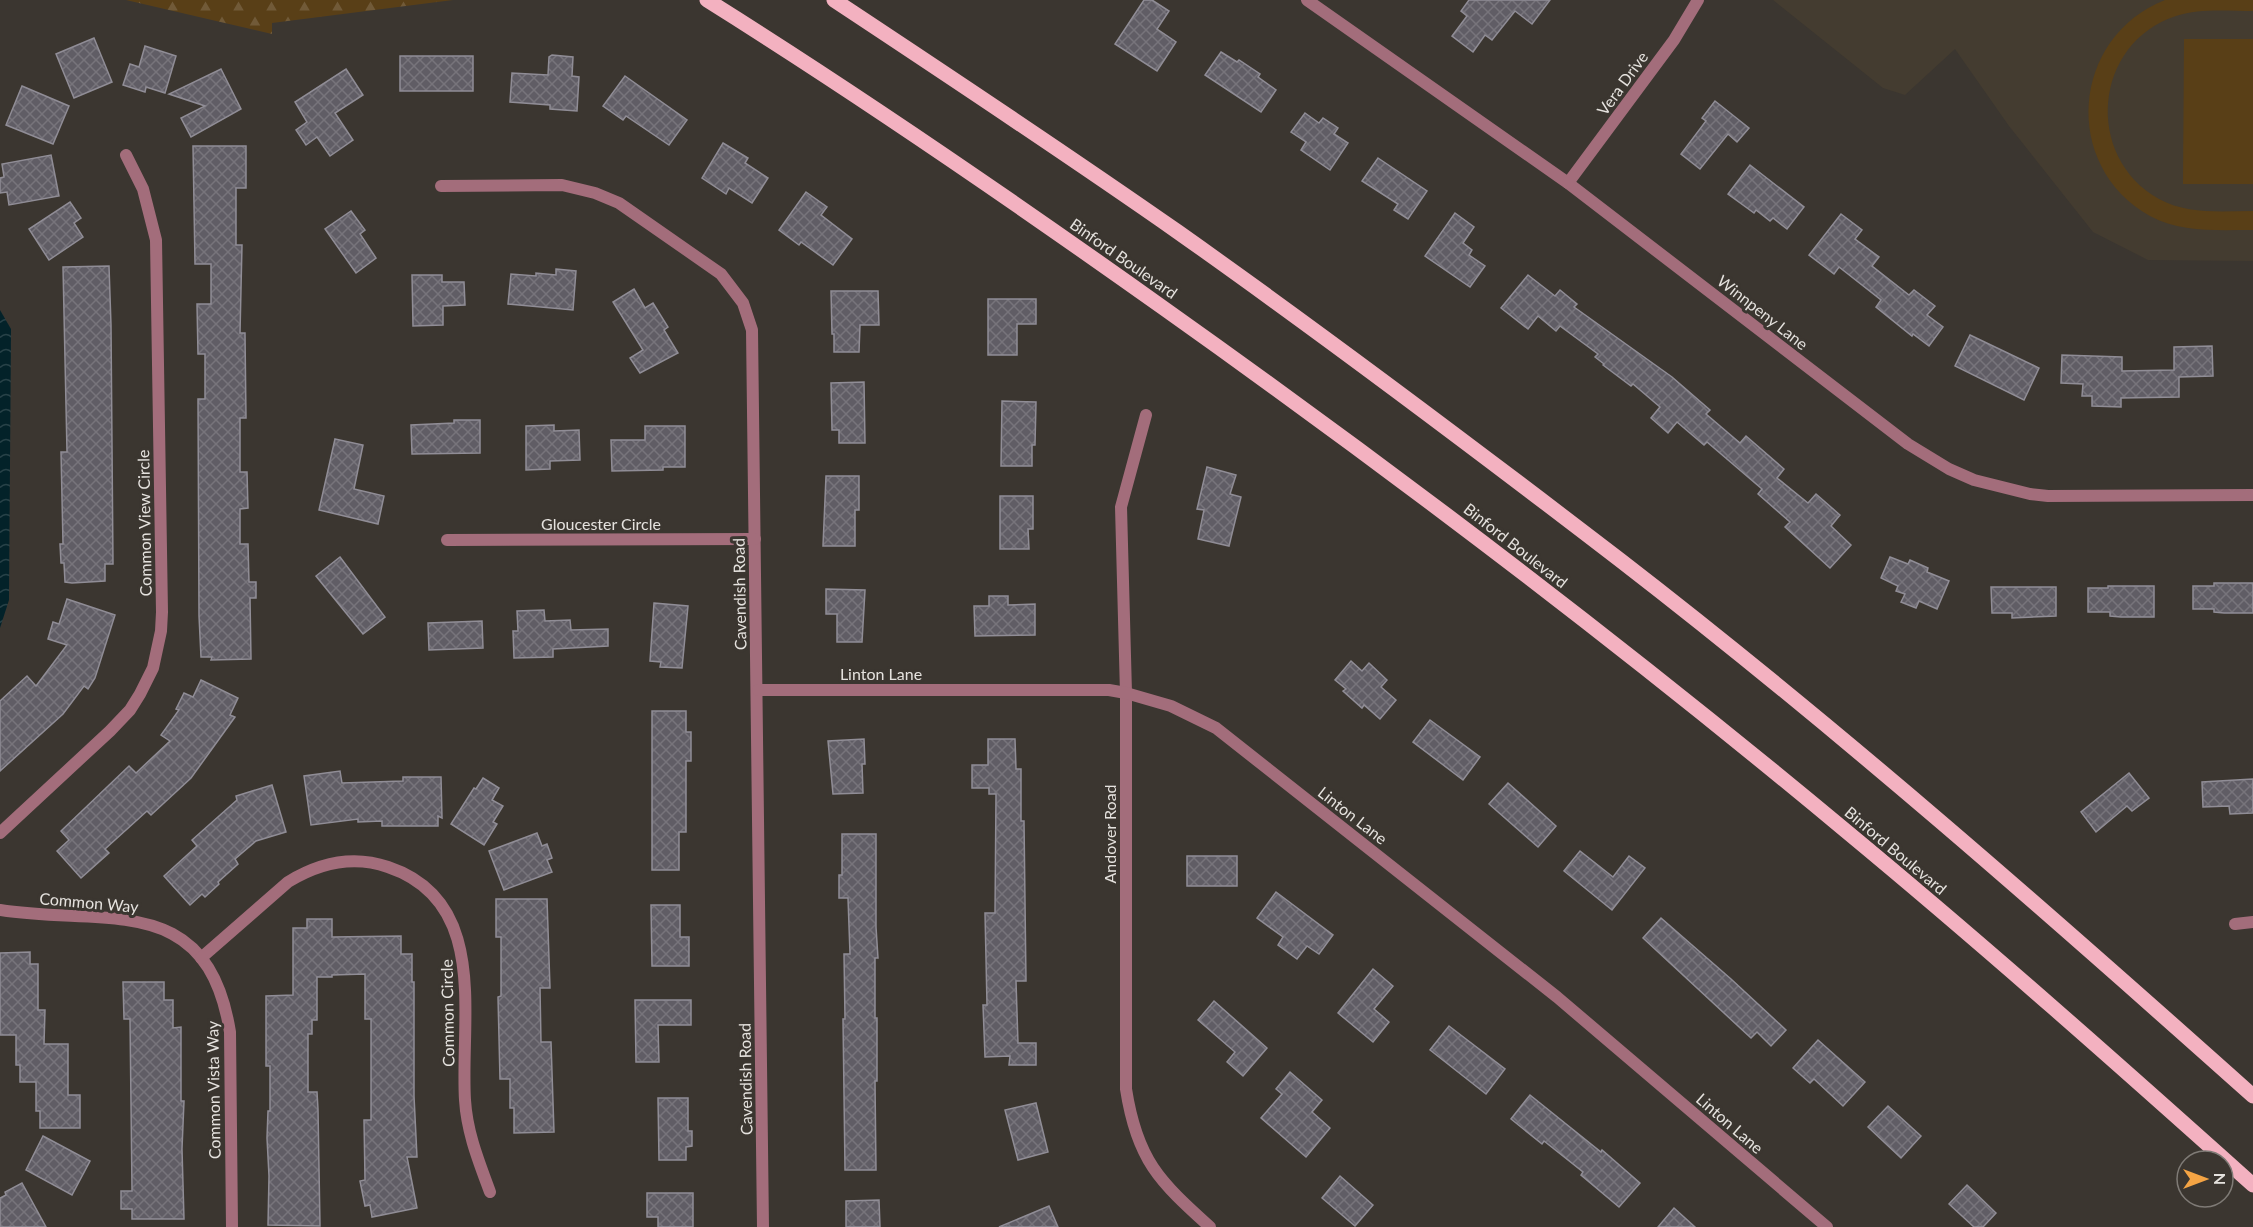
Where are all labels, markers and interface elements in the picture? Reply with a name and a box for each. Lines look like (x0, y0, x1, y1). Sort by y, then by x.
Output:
street label: Vera Drive (1593, 47, 1651, 119)
street label: Binford Boulevard (1067, 214, 1181, 302)
street label: Winnpeny Lane (1714, 271, 1812, 353)
street label: Common View Circle (133, 449, 155, 597)
street label: Binford Boulevard (1460, 499, 1572, 591)
street label: Gloucester Circle (541, 514, 661, 533)
street label: Cavendish Road (729, 538, 749, 650)
street label: Linton Lane (840, 664, 922, 683)
street label: Linton Lane (1315, 782, 1391, 848)
street label: Andover Road (1100, 784, 1119, 884)
street label: Binford Boulevard (1841, 802, 1951, 898)
street label: Common Way (39, 888, 140, 916)
street label: Common Circle (437, 959, 457, 1067)
street label: Common Vista Way (202, 1020, 224, 1159)
street label: Cavendish Road (735, 1023, 755, 1135)
street label: Linton Lane (1693, 1089, 1767, 1157)
north arrow (2175, 1149, 2235, 1209)
text: N (2211, 1173, 2230, 1185)

